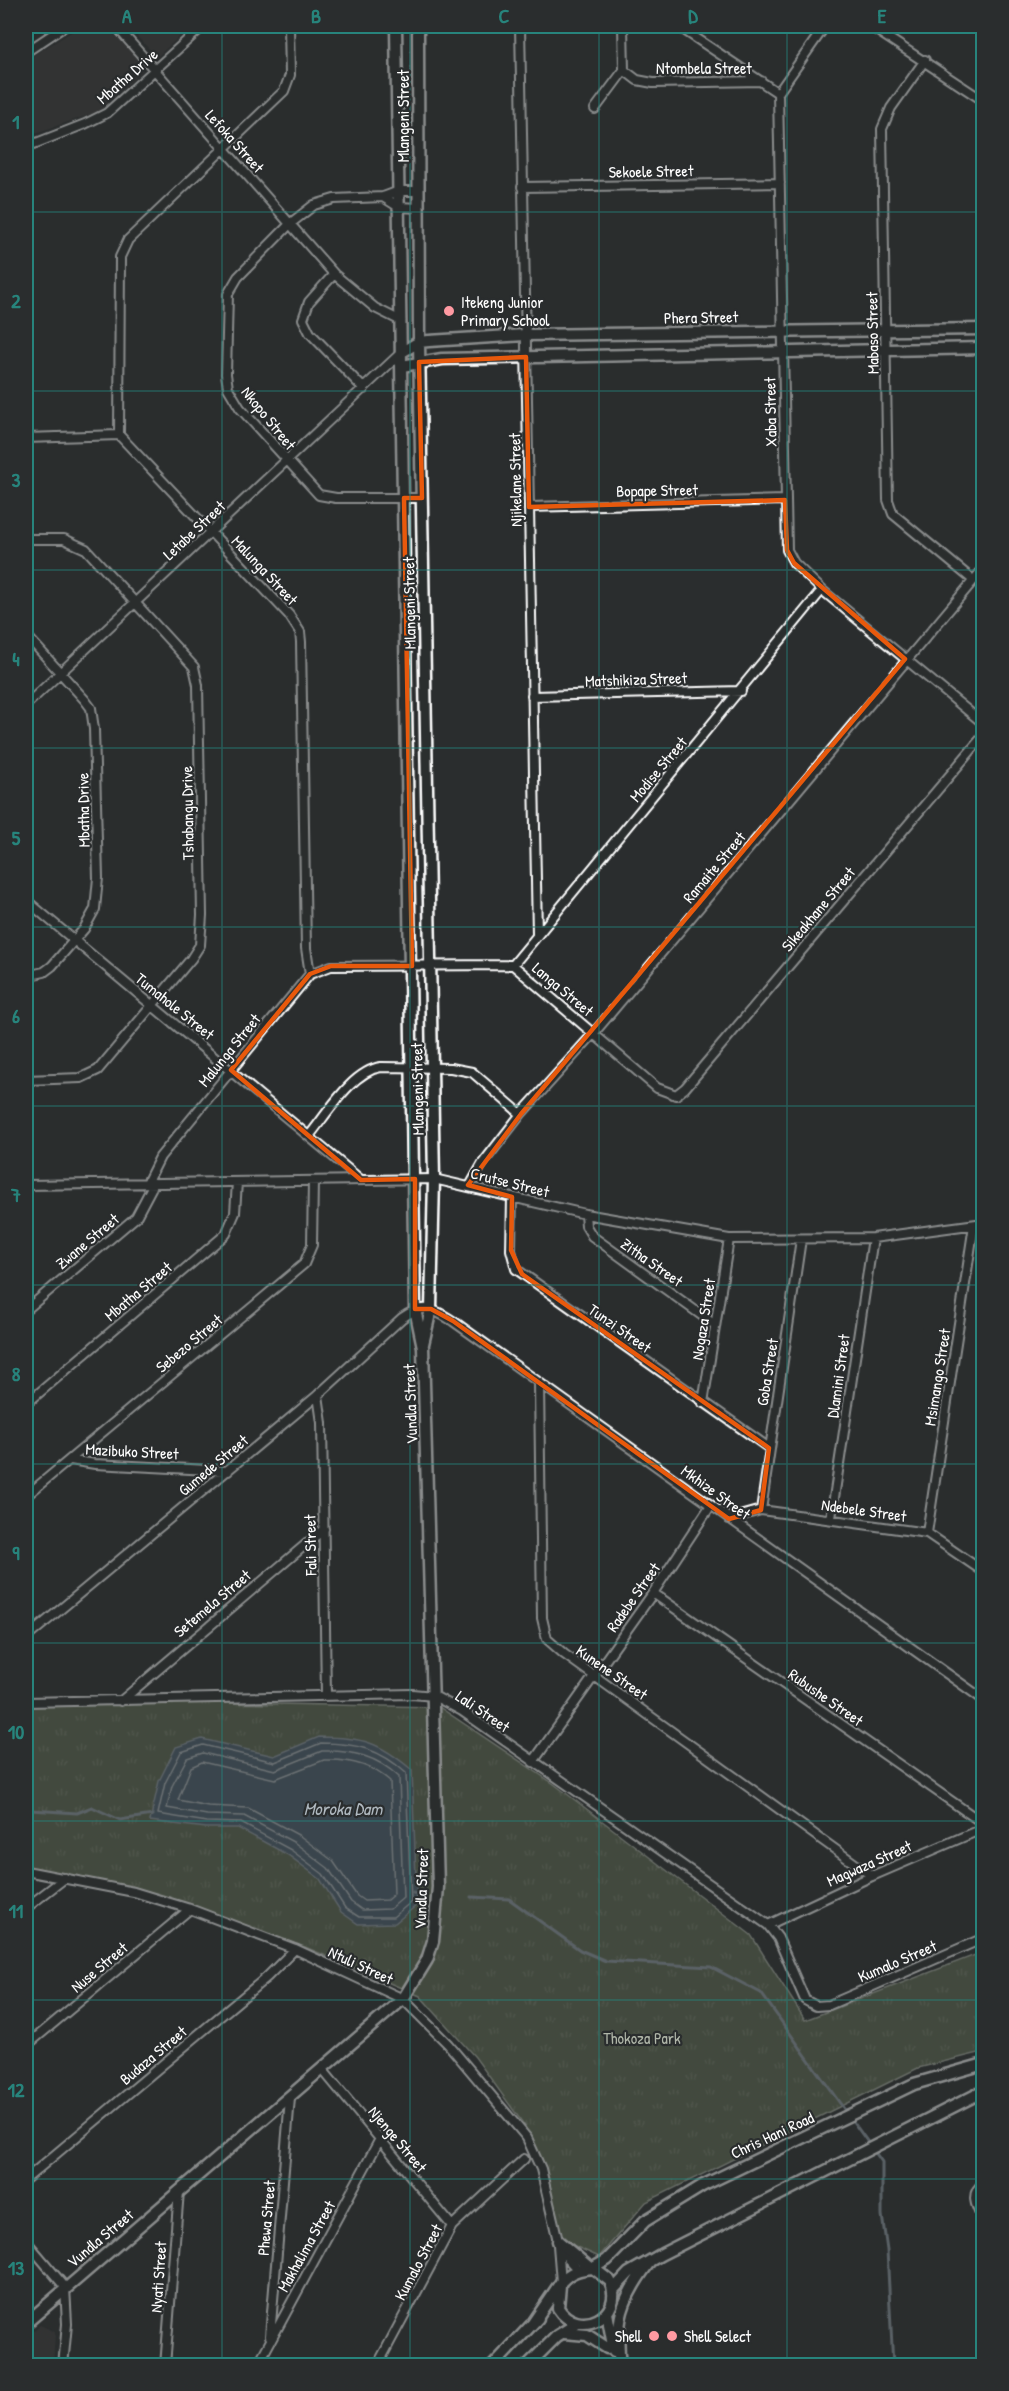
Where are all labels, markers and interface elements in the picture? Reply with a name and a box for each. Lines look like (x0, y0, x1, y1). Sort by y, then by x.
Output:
text: A (122, 2, 132, 29)
text: B (311, 2, 321, 29)
text: C (499, 2, 510, 29)
text: D (688, 2, 698, 29)
text: E (878, 2, 887, 29)
street label: Mbatha Drive (92, 43, 163, 109)
street label: Ntombela Street (656, 57, 752, 79)
street label: Mlangeni Street (392, 69, 414, 162)
street label: Lefoka Street (201, 105, 270, 178)
text: 1 (12, 108, 20, 135)
street label: Sekoele Street (608, 159, 694, 183)
text: 2 (11, 287, 21, 314)
place label: Itekeng Junior Primary School (461, 291, 550, 331)
street label: Mabaso Street (860, 291, 884, 374)
marker: Itekeng Junior Primary School (442, 304, 456, 318)
street label: Phera Street (664, 305, 739, 329)
street label: Xaba Street (758, 376, 782, 447)
street label: Nkopo Street (237, 382, 302, 455)
street label: Njikelane Street (503, 432, 527, 527)
text: 3 (12, 466, 21, 493)
street label: Bopape Street (616, 478, 699, 502)
street label: Letabe Street (158, 495, 230, 565)
street label: Malunga Street (227, 530, 303, 610)
street label: Mlangeni Street (397, 556, 421, 649)
text: 4 (12, 645, 20, 672)
street label: Matshikiza Street (585, 666, 688, 692)
street label: Modise Street (624, 731, 692, 806)
street label: Tshabangu Drive (175, 765, 199, 860)
street label: Mbatha Drive (71, 772, 95, 848)
text: 5 (12, 824, 21, 851)
street label: Ramaite Street (678, 826, 751, 907)
street label: Sikeakhane Street (776, 862, 860, 956)
street label: Langa Street (528, 957, 599, 1021)
street label: Tumahole Street (131, 967, 220, 1045)
text: 6 (12, 1002, 20, 1029)
street label: Malunga Street (193, 1009, 266, 1091)
street label: Mlangeni Street (405, 1042, 429, 1135)
street label: Crutse Street (468, 1162, 552, 1203)
text: 7 (10, 1181, 21, 1208)
street label: Zwane Street (51, 1208, 124, 1274)
street label: Zitha Street (617, 1233, 688, 1292)
street label: Mbatha Street (100, 1256, 177, 1326)
street label: Nogaza Street (686, 1276, 720, 1361)
street label: Tunzi Street (584, 1298, 656, 1358)
street label: Sebezo Street (151, 1308, 227, 1377)
street label: Msimango Street (918, 1326, 956, 1427)
street label: Dlamini Street (821, 1332, 855, 1419)
street label: Goba Street (751, 1336, 783, 1407)
text: 8 (12, 1360, 21, 1387)
street label: Vundla Street (398, 1363, 422, 1445)
street label: Gumede Street (173, 1429, 253, 1501)
street label: Mazibuko Street (85, 1438, 180, 1464)
street label: Mkhize Street (677, 1459, 755, 1525)
street label: Ndebele Street (820, 1493, 908, 1527)
street label: Fali Street (298, 1514, 322, 1577)
text: 9 (12, 1539, 20, 1566)
street label: Radebe Street (601, 1558, 665, 1636)
street label: Setemela Street (169, 1564, 256, 1642)
street label: Kunene Street (572, 1639, 653, 1705)
street label: Rubushe Street (784, 1663, 868, 1731)
street label: Lali Street (452, 1685, 515, 1737)
text: 10 (8, 1718, 24, 1745)
water label: Moroka Dam (304, 1796, 383, 1821)
street label: Magwaza Street (823, 1834, 915, 1891)
street label: Vundla Street (409, 1848, 433, 1930)
text: 11 (9, 1897, 23, 1924)
street label: Kumalo Street (854, 1934, 940, 1987)
street label: Nuse Street (66, 1936, 133, 1997)
street label: Ntuli Street (325, 1940, 397, 1990)
street label: Budaza Street (115, 2020, 192, 2089)
park label: Thokoza Park (603, 2027, 681, 2049)
text: 12 (8, 2076, 25, 2103)
street label: Njenge Street (364, 2101, 433, 2177)
street label: Chris Hani Road (727, 2106, 817, 2164)
street label: Phewa Street (252, 2179, 280, 2257)
street label: Makhalima Street (272, 2196, 340, 2296)
street label: Vundla Street (62, 2203, 138, 2272)
street label: Kumalo Street (389, 2220, 448, 2304)
street label: Nyati Street (145, 2240, 172, 2313)
text: 13 (8, 2254, 24, 2281)
place label: Shell (615, 2325, 642, 2347)
place label: Shell Select (684, 2325, 752, 2347)
marker: Shell (647, 2329, 661, 2343)
marker: Shell Select (665, 2329, 679, 2343)

